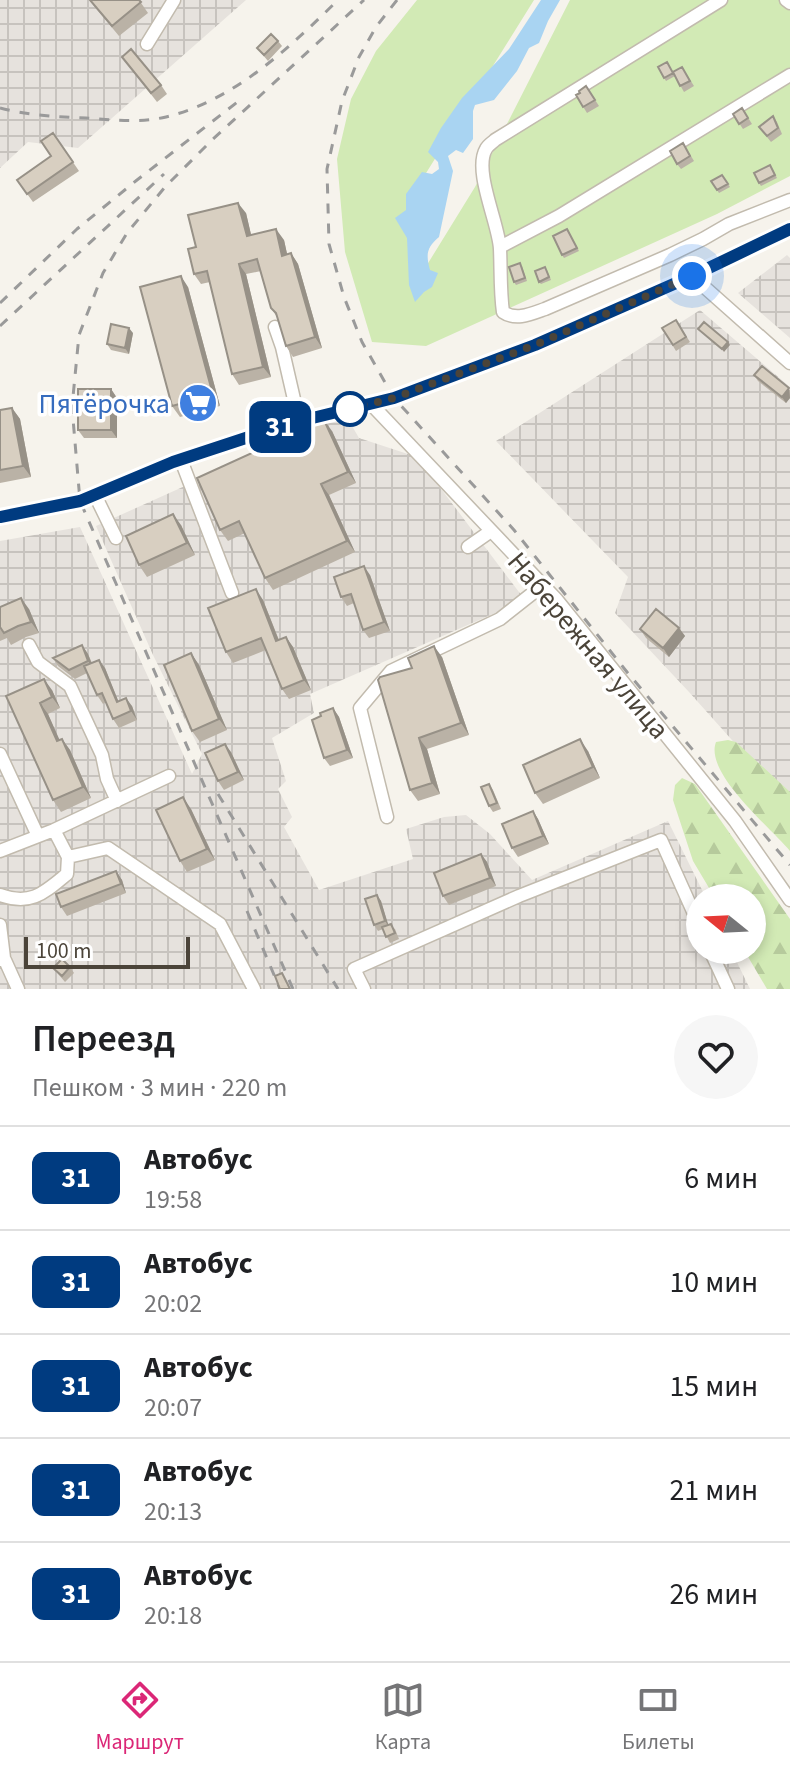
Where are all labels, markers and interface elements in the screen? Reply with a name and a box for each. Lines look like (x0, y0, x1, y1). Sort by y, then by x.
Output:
your location (672, 256, 712, 296)
supermarket icon: Пятёрочка (177, 382, 219, 424)
place label: Пятёрочка (38, 384, 170, 424)
unlabelled marker (333, 392, 367, 426)
line badge: 31 (244, 401, 316, 453)
text: 31 (265, 407, 295, 447)
street label: Набережная улица (498, 543, 679, 748)
north arrow (686, 884, 766, 964)
map controls (686, 884, 766, 964)
scale bar (24, 933, 190, 969)
text: 100 m (36, 935, 91, 967)
text: Переезд (32, 1012, 175, 1066)
button: heart (674, 1015, 758, 1099)
text: Пешком · 3 мин · 220 m (32, 1069, 287, 1106)
text: Автобус (144, 1138, 253, 1181)
text: 6 мин (684, 1157, 758, 1200)
text: 31 (61, 1158, 91, 1198)
text: 19:58 (144, 1181, 202, 1218)
text: Автобус (144, 1242, 253, 1285)
text: 10 мин (669, 1261, 758, 1304)
text: 31 (61, 1262, 91, 1302)
text: 20:02 (144, 1285, 202, 1322)
text: Автобус (144, 1346, 253, 1389)
text: 15 мин (669, 1365, 758, 1408)
text: 31 (61, 1366, 91, 1406)
text: 20:07 (144, 1389, 202, 1426)
text: Автобус (144, 1450, 253, 1493)
text: 21 мин (669, 1469, 758, 1512)
text: 31 (61, 1470, 91, 1510)
text: 20:13 (144, 1493, 202, 1530)
text: Автобус (144, 1554, 253, 1597)
text: 26 мин (669, 1573, 758, 1616)
text: 31 (61, 1574, 91, 1614)
text: 20:18 (144, 1597, 202, 1634)
tab: Маршрут (95, 1678, 184, 1758)
tab: Карта (375, 1678, 431, 1758)
tab: Билеты (622, 1678, 695, 1758)

